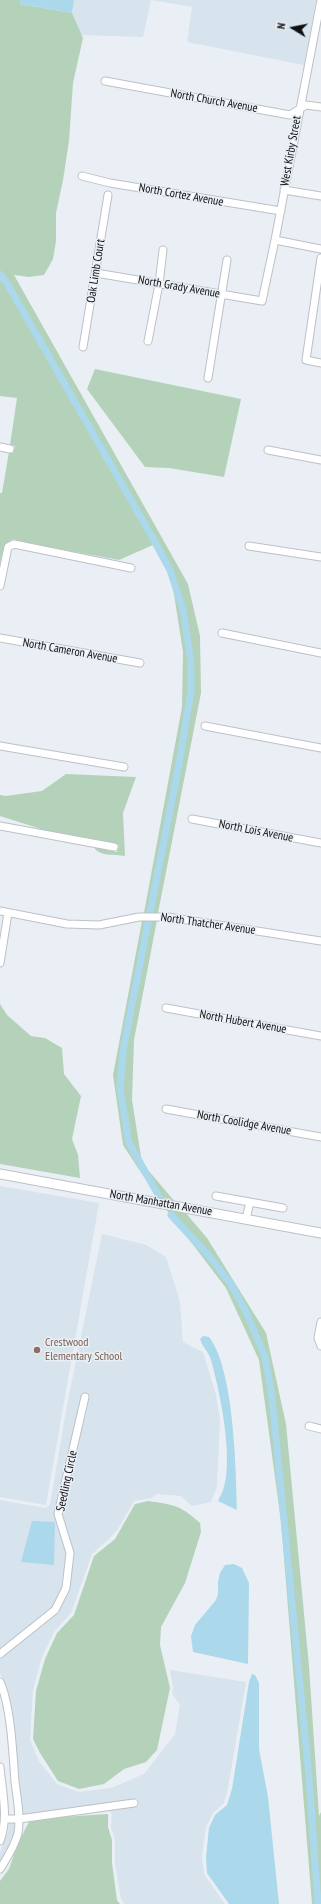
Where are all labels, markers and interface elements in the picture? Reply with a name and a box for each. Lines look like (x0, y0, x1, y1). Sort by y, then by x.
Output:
north arrow (273, 8, 313, 48)
text: N (274, 22, 289, 30)
street label: North Church Avenue (169, 86, 259, 116)
street label: West Kirby Street (278, 115, 304, 187)
street label: North Cortez Avenue (138, 180, 224, 210)
street label: Oak Limb Court (84, 238, 108, 304)
street label: North Grady Avenue (137, 273, 221, 301)
street label: North Cameron Avenue (22, 636, 118, 666)
street label: North Lois Avenue (218, 817, 294, 845)
street label: North Thatcher Avenue (160, 910, 256, 938)
street label: North Hubert Avenue (198, 1007, 288, 1037)
street label: North Coolidge Avenue (196, 1108, 292, 1138)
street label: North Manhattan Avenue (109, 1187, 213, 1219)
place label: Crestwood Elementary School (45, 1336, 122, 1364)
marker: Crestwood Elementary School (32, 1345, 42, 1355)
street label: Seedling Circle (54, 1449, 80, 1513)

